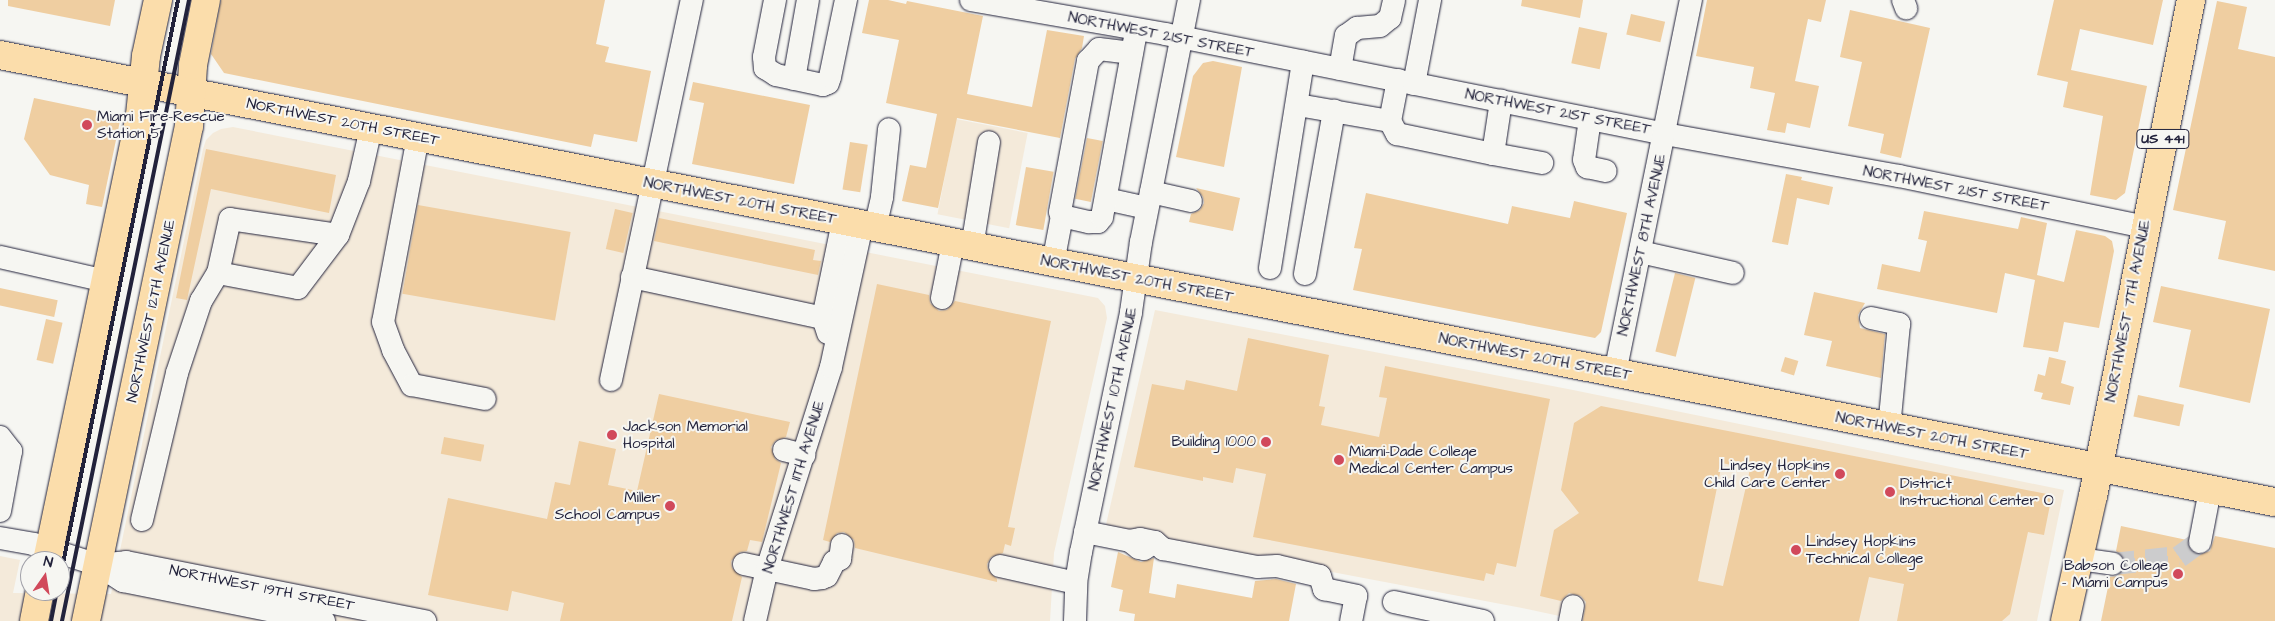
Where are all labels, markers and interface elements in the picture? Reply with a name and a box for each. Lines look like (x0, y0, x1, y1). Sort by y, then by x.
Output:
street label: NORTHWEST 21ST STREET (1067, 8, 1255, 62)
street label: NORTHWEST 21ST STREET (1464, 85, 1652, 139)
street label: NORTHWEST 20TH STREET (245, 94, 441, 150)
place label: Miami Fire-Rescue Station 5 (97, 107, 225, 142)
marker: Miami Fire-Rescue Station 5 (81, 119, 93, 131)
road number: US 441 (2136, 128, 2190, 150)
street label: NORTHWEST 8TH AVENUE (1614, 153, 1670, 337)
street label: NORTHWEST 21ST STREET (1862, 162, 2050, 216)
street label: NORTHWEST 20TH STREET (642, 173, 838, 229)
street label: NORTHWEST 12TH AVENUE (123, 218, 179, 404)
street label: NORTHWEST 7TH AVENUE (2102, 219, 2154, 403)
street label: NORTHWEST 20TH STREET (1039, 251, 1235, 307)
street label: NORTHWEST 10TH AVENUE (1085, 306, 1141, 492)
street label: NORTHWEST 20TH STREET (1437, 329, 1633, 385)
street label: NORTHWEST 11TH AVENUE (759, 399, 829, 575)
street label: NORTHWEST 20TH STREET (1834, 408, 2030, 464)
place label: Jackson Memorial Hospital (623, 417, 748, 452)
marker: Jackson Memorial Hospital (605, 428, 619, 442)
place label: Building 1000 (1172, 433, 1256, 451)
marker: Building 1000 (1260, 436, 1272, 448)
place label: Miami-Dade College Medical Center Campus (1349, 442, 1513, 477)
marker: Miami-Dade College Medical Center Campus (1333, 454, 1345, 466)
place label: Lindsey Hopkins Child Care Center (1704, 456, 1830, 491)
marker: Lindsey Hopkins Child Care Center (1834, 468, 1846, 480)
place label: District Instructional Center O (1900, 474, 2054, 509)
marker: District Instructional Center O (1884, 486, 1896, 498)
place label: Miller School Campus (555, 488, 660, 523)
marker: Miller School Campus (664, 500, 676, 512)
place label: Lindsey Hopkins Technical College (1806, 532, 1923, 567)
marker: Lindsey Hopkins Technical College (1790, 544, 1802, 556)
north arrow (20, 551, 70, 601)
text: N (42, 552, 55, 573)
place label: Babson College - Miami Campus (2062, 556, 2168, 591)
street label: NORTHWEST 19TH STREET (168, 561, 356, 615)
marker: Babson College - Miami Campus (2172, 568, 2184, 580)

